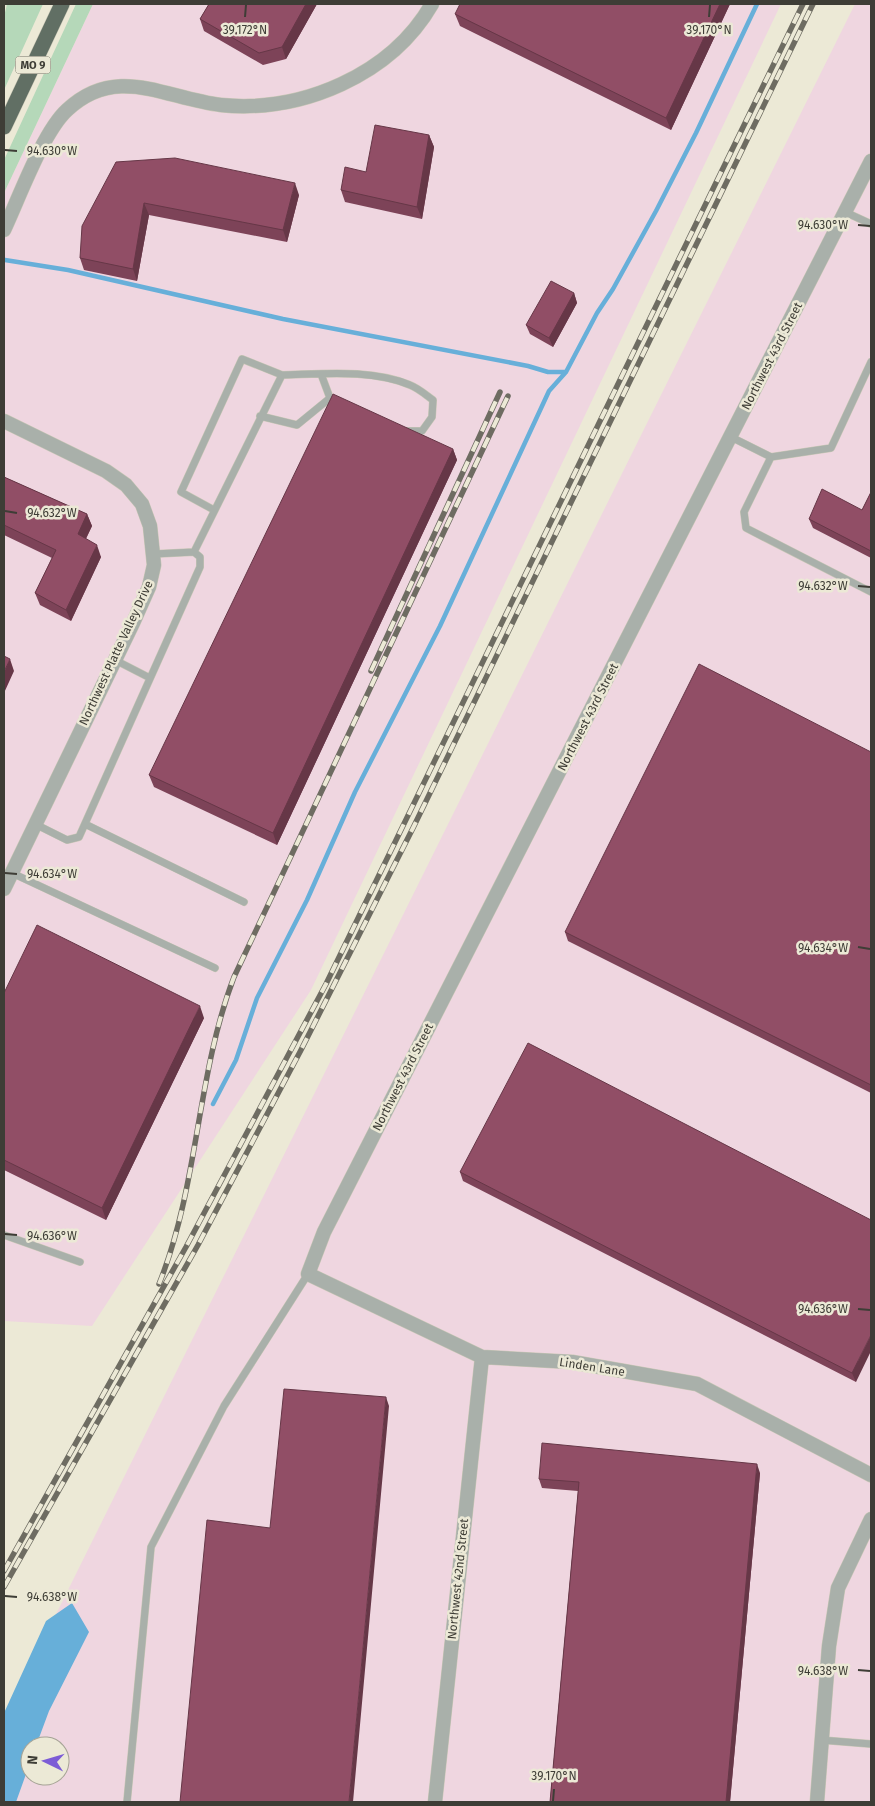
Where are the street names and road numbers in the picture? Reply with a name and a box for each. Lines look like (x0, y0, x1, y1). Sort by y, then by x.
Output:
road number: MO 9 (15, 56, 50, 74)
street label: Northwest 43rd Street (739, 299, 806, 412)
street label: Northwest Platte Valley Drive (76, 579, 156, 727)
street label: Northwest 43rd Street (555, 660, 622, 773)
street label: Northwest 43rd Street (370, 1020, 437, 1133)
street label: Linden Lane (558, 1355, 626, 1379)
street label: Northwest 42nd Street (445, 1517, 471, 1640)

